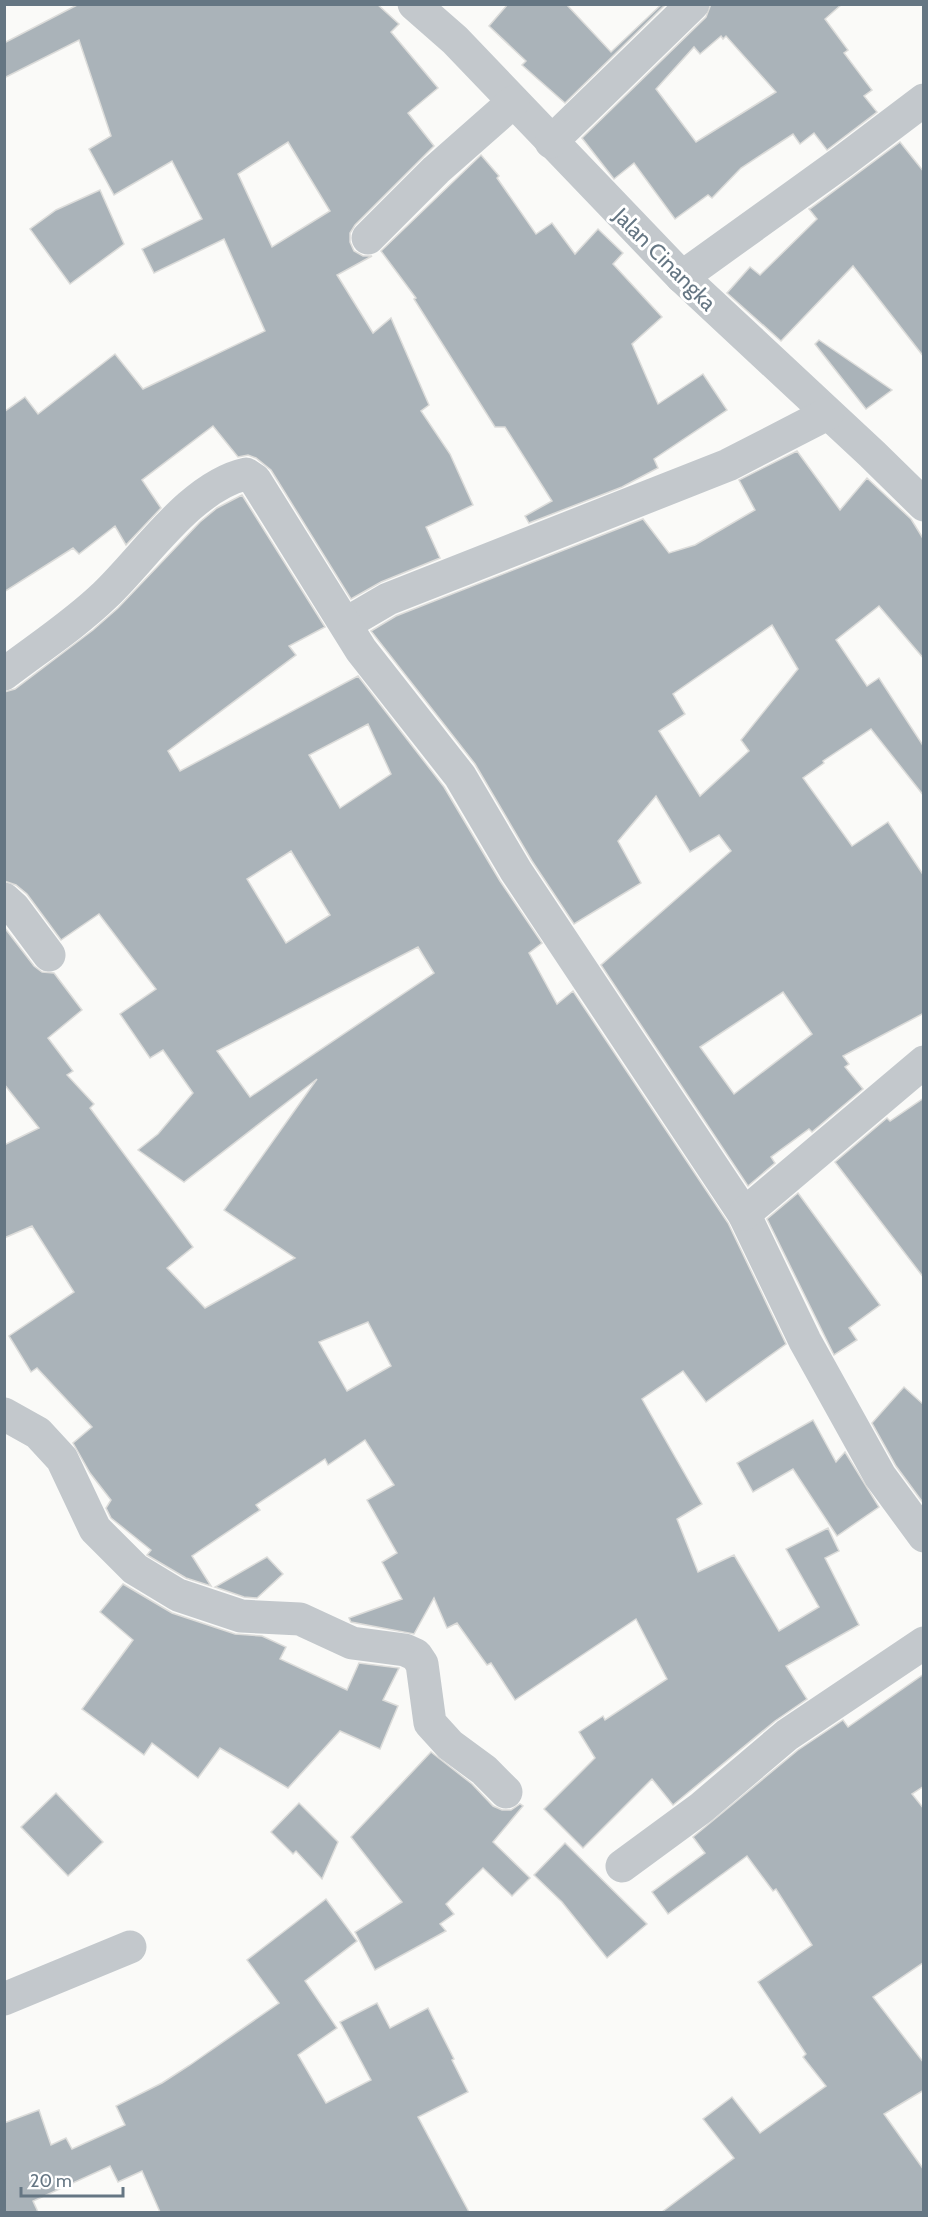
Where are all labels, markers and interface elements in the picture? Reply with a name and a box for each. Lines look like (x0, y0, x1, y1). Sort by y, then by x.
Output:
street label: Jalan Cinangka (607, 202, 722, 317)
scale bar (21, 2160, 123, 2198)
text: 20 m (30, 2170, 72, 2192)

